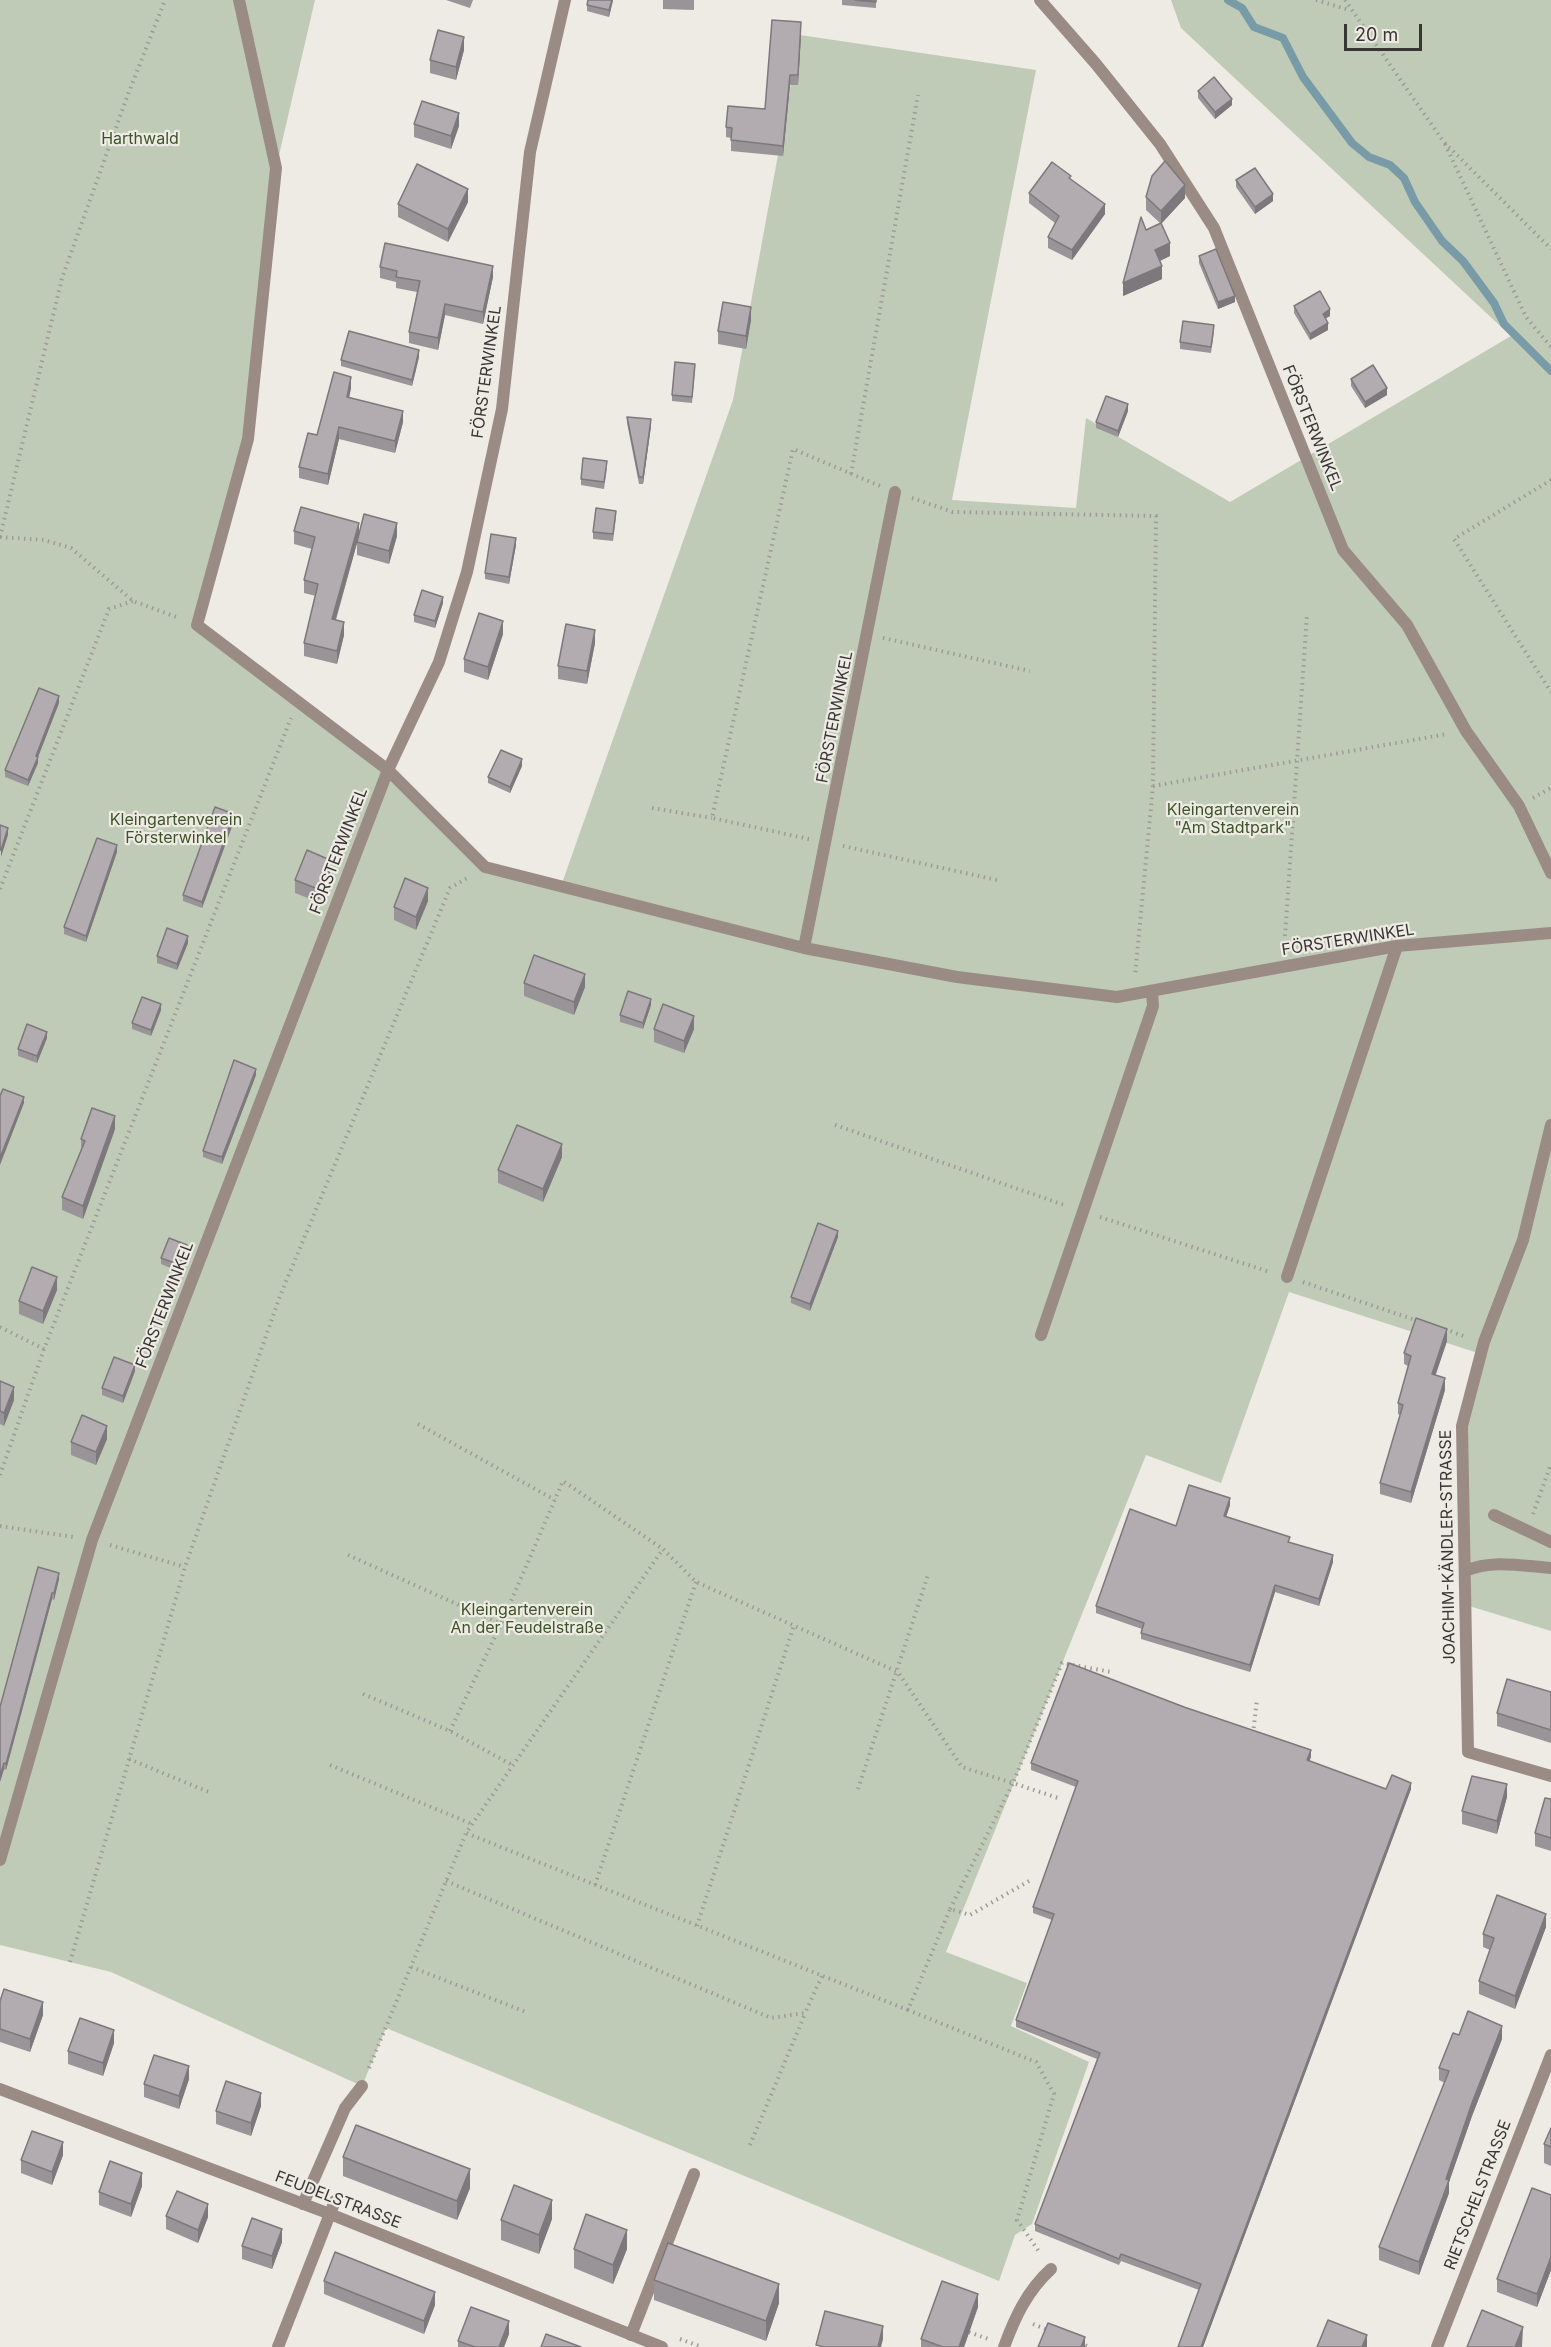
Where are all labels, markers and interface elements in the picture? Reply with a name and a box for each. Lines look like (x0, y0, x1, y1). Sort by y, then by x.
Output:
scale bar (1347, 12, 1425, 50)
text: 20 m (1355, 24, 1398, 45)
park label: Harthwald (101, 129, 179, 149)
street label: FÖRSTERWINKEL (468, 304, 506, 440)
street label: FÖRSTERWINKEL (1278, 362, 1346, 494)
street label: FÖRSTERWINKEL (813, 649, 857, 785)
street label: FÖRSTERWINKEL (306, 785, 372, 917)
park label: Kleingartenverein "Am Stadtpark" (1167, 800, 1299, 838)
park label: Kleingartenverein Försterwinkel (110, 810, 242, 848)
street label: FÖRSTERWINKEL (1280, 920, 1416, 960)
street label: FÖRSTERWINKEL (132, 1239, 198, 1371)
street label: JOACHIM-KÄNDLER-STRASSE (1436, 1429, 1460, 1665)
park label: Kleingartenverein An der Feudelstraße (450, 1600, 604, 1638)
street label: RIETSCHELSTRASSE (1441, 2117, 1515, 2273)
street label: FEUDELSTRASSE (272, 2167, 404, 2233)

